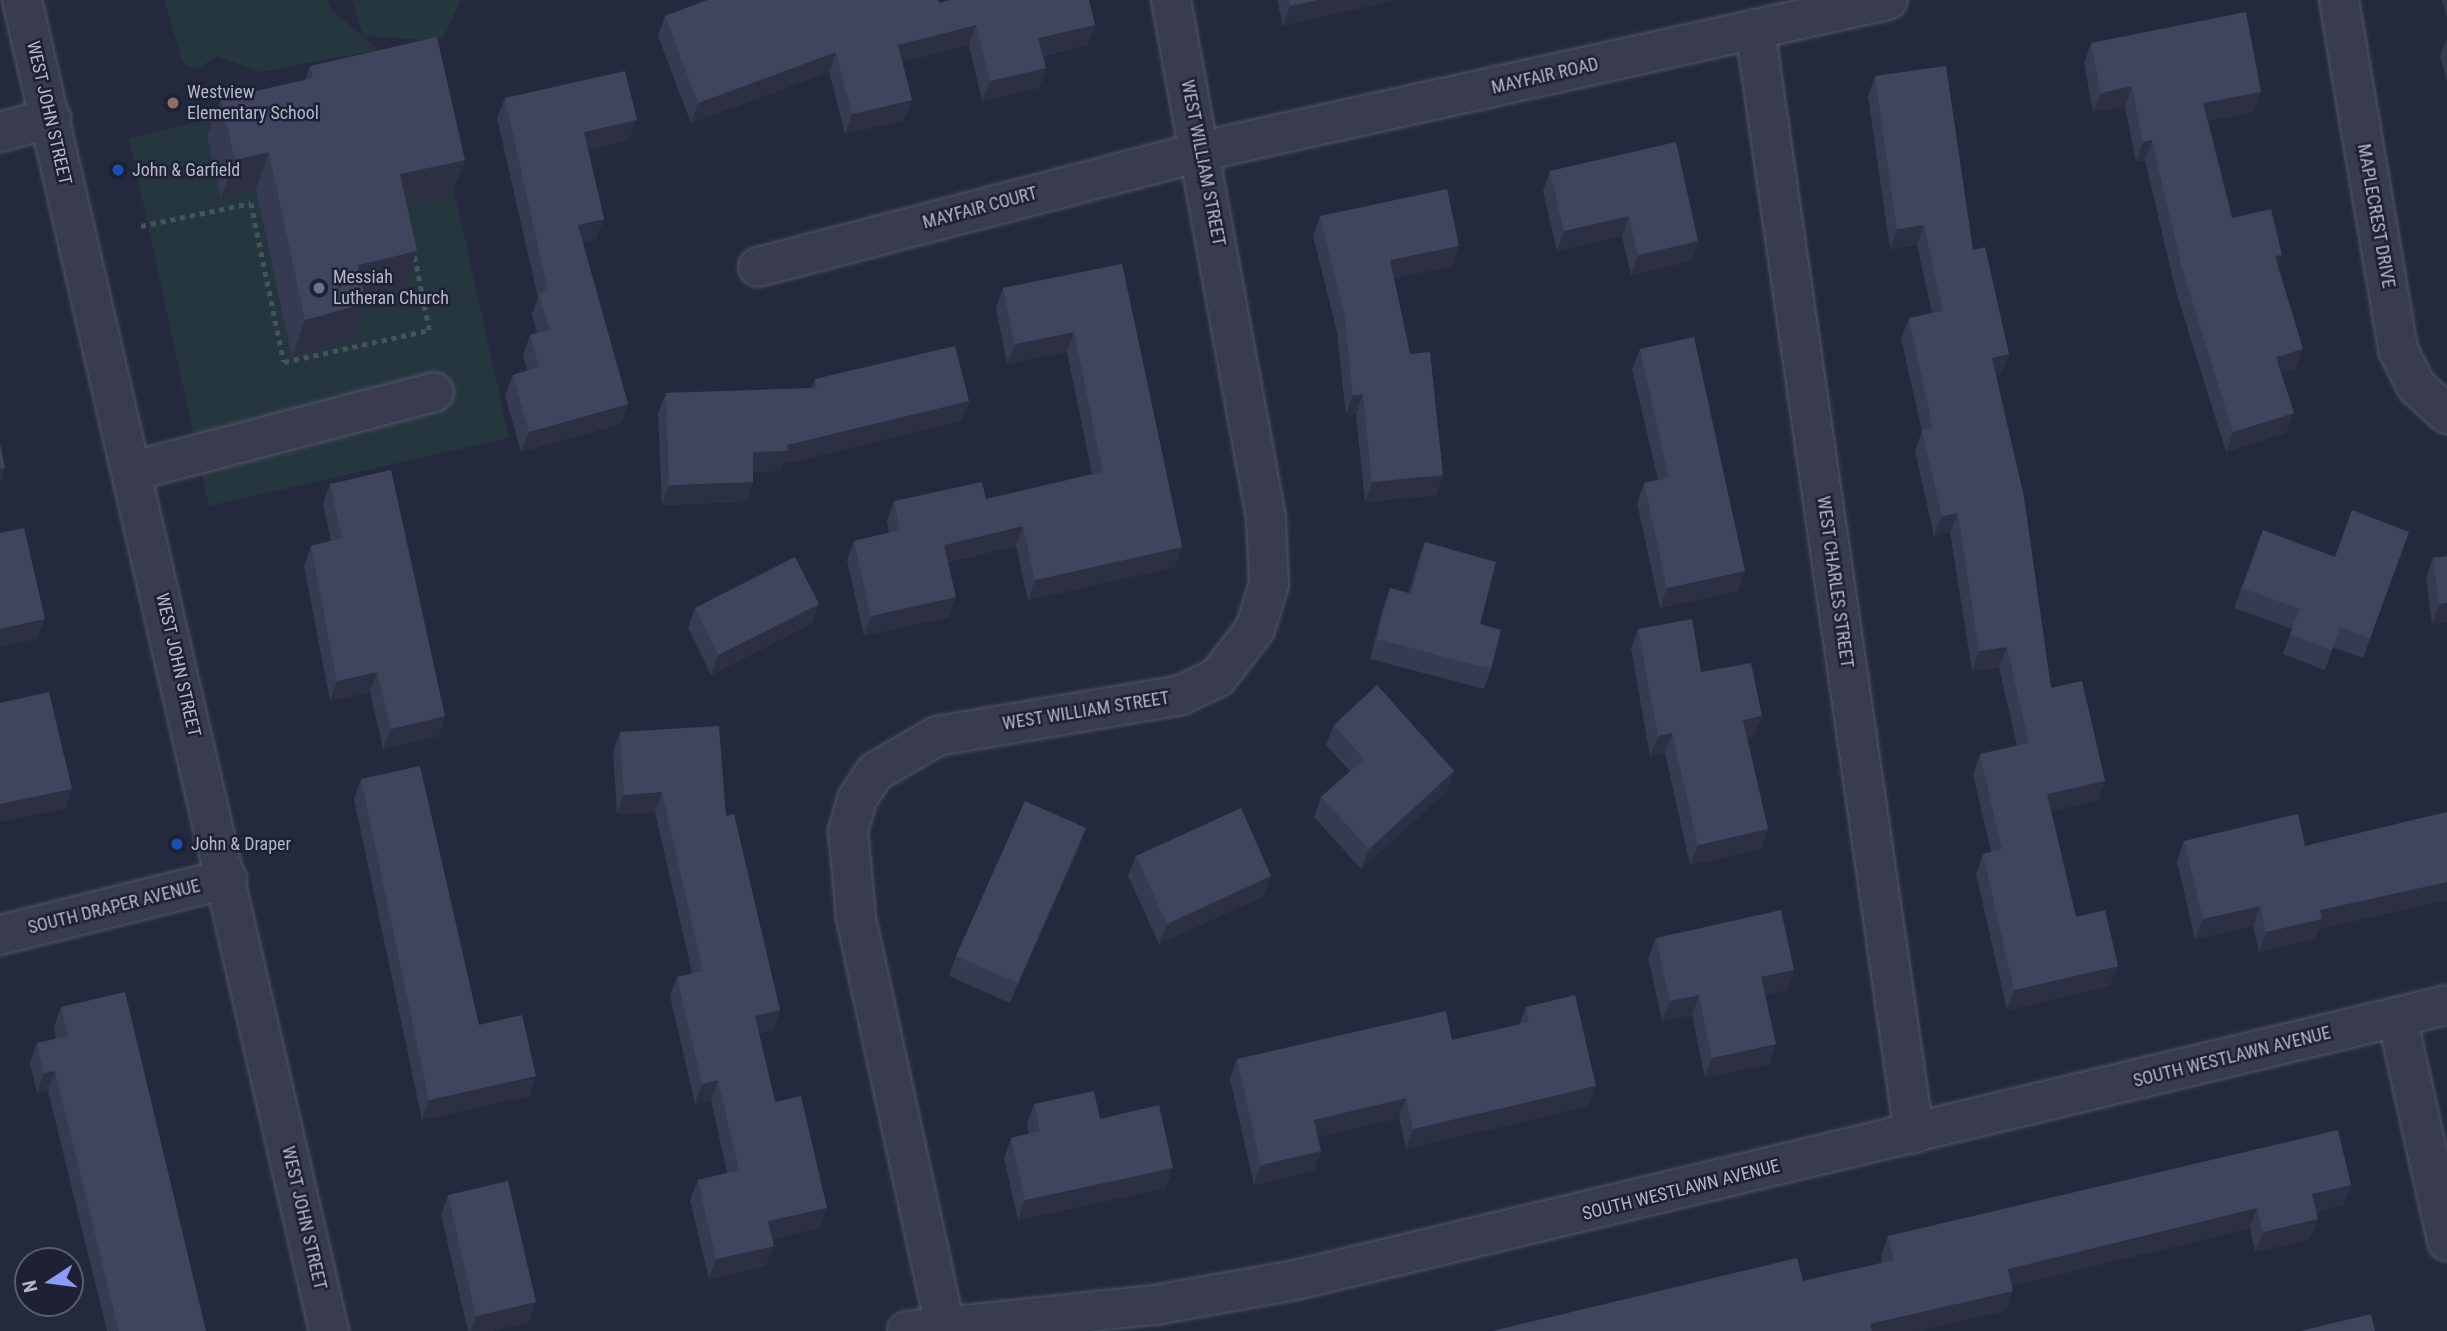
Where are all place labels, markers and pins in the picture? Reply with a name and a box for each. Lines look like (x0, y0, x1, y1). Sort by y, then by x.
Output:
place label: Westview Elementary School (187, 82, 319, 124)
marker: Westview Elementary School (165, 95, 181, 111)
place label: John & Garfield (132, 159, 240, 181)
marker: John & Garfield (110, 162, 126, 178)
place label: Messiah Lutheran Church (333, 267, 449, 310)
marker: Messiah Lutheran Church (311, 280, 327, 296)
place label: John & Draper (191, 833, 291, 855)
marker: John & Draper (169, 836, 185, 852)

